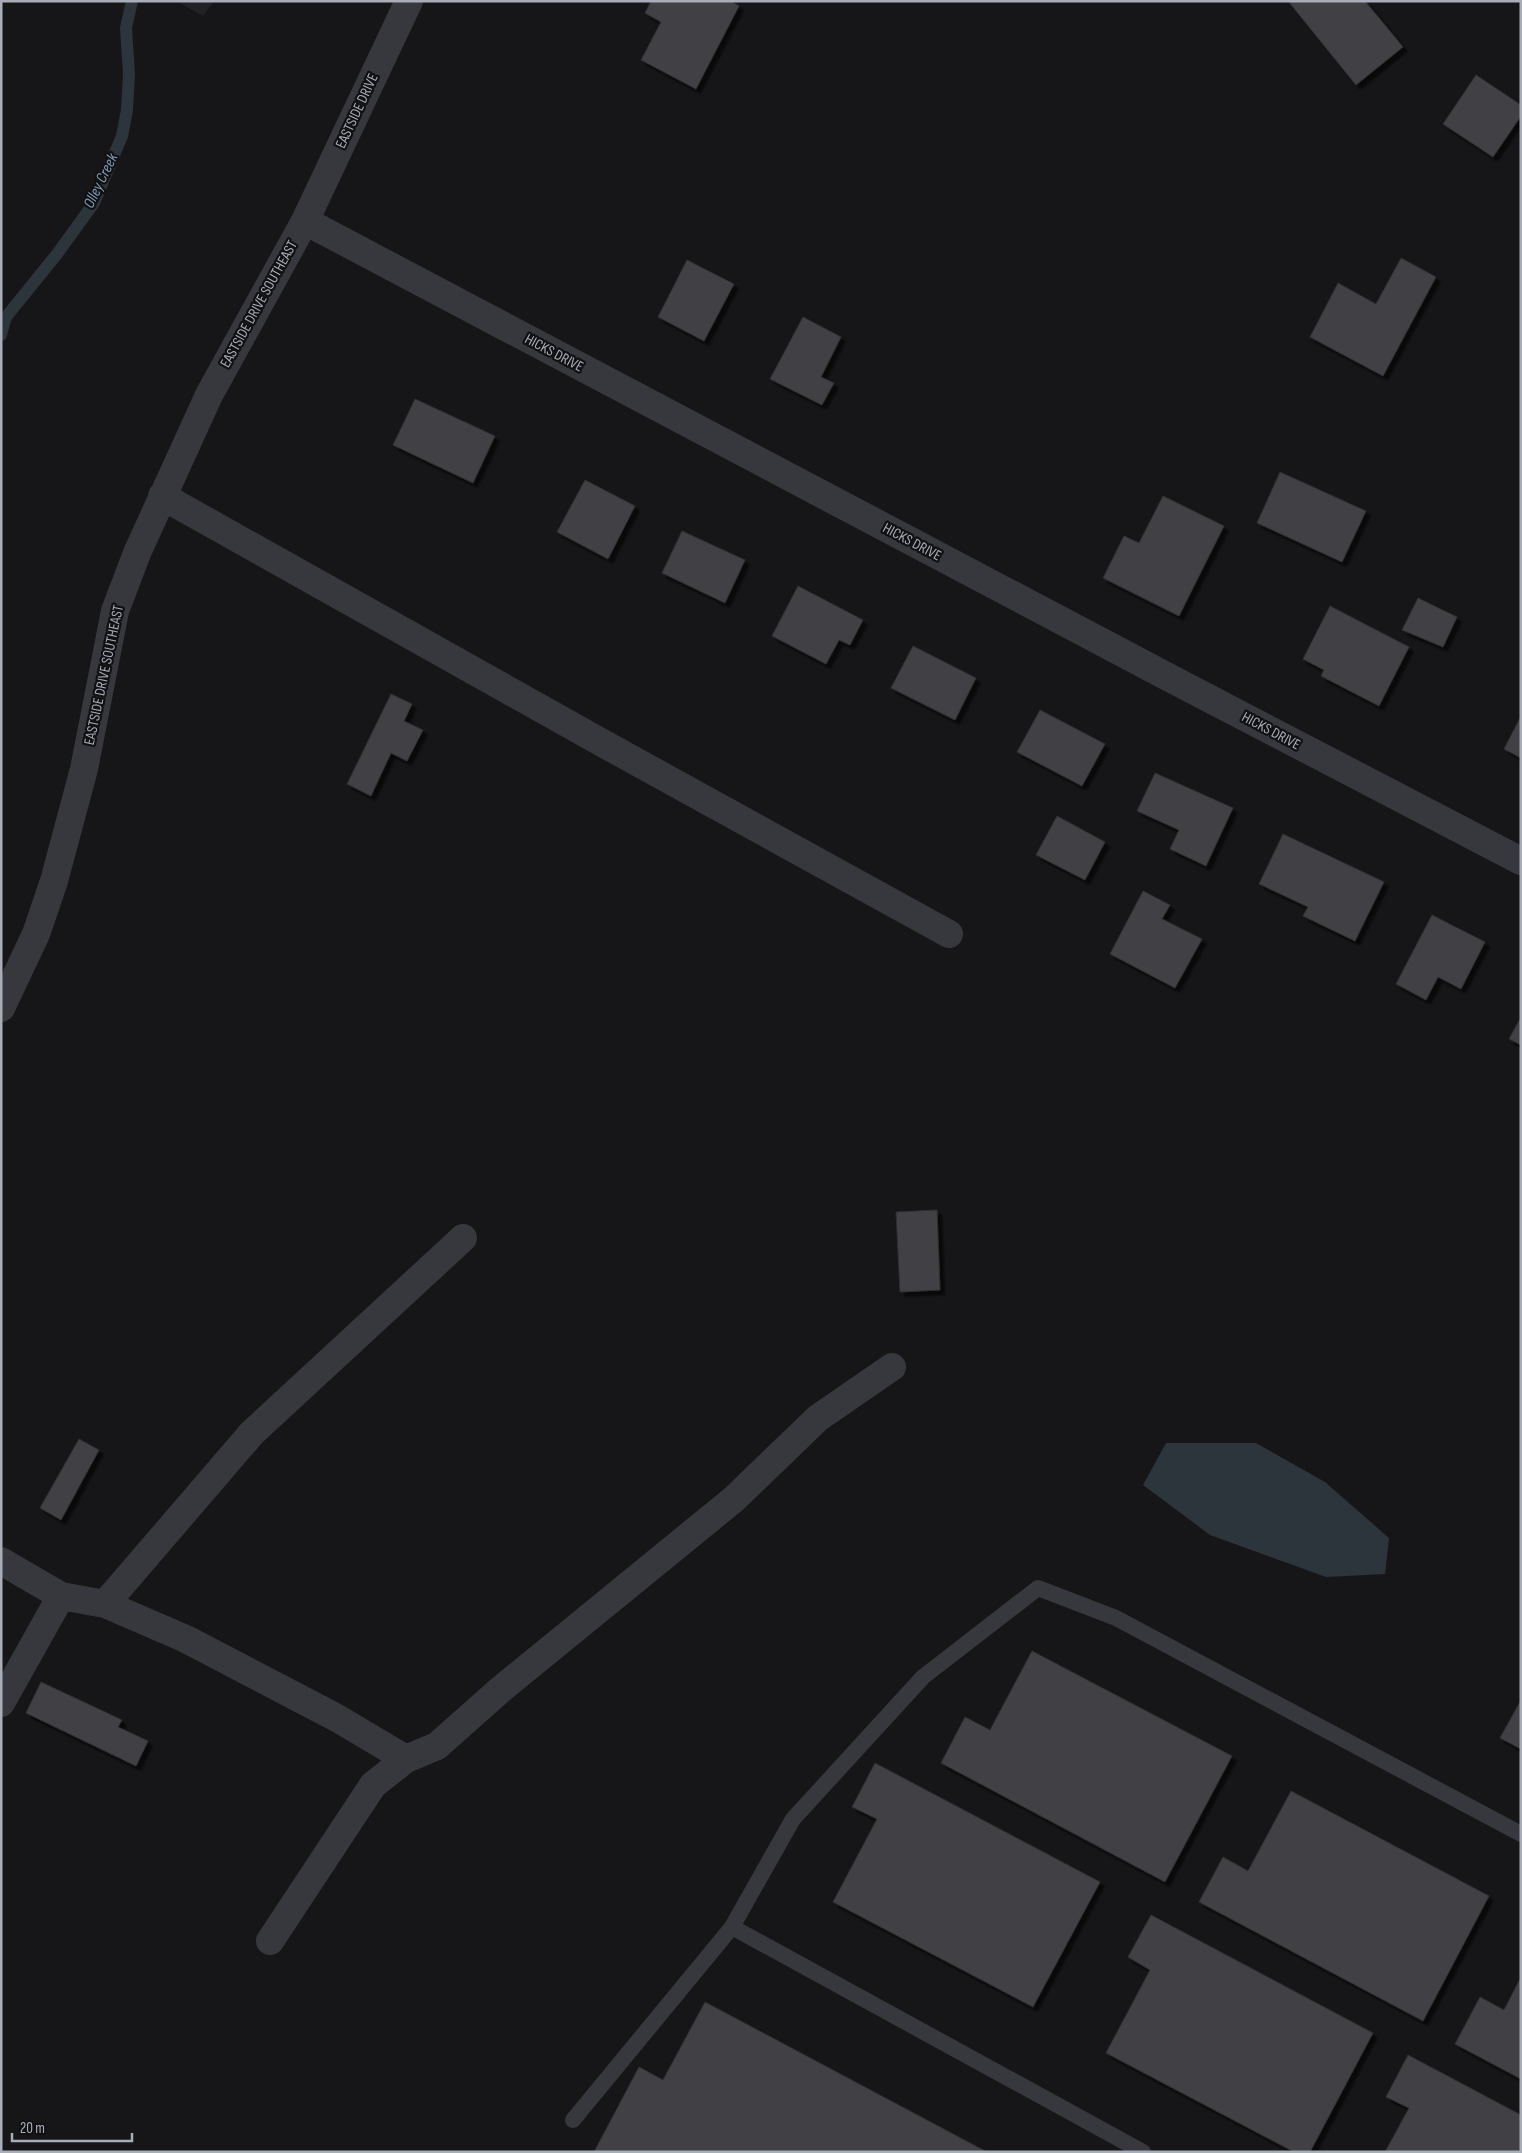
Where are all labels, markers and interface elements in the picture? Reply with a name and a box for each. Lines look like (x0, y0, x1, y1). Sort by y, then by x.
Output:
street label: EASTSIDE DRIVE (331, 71, 383, 151)
water label: Olley Creek (80, 150, 123, 211)
street label: EASTSIDE DRIVE SOUTHEAST (216, 237, 302, 371)
street label: HICKS DRIVE (521, 330, 587, 376)
street label: HICKS DRIVE (879, 519, 945, 565)
street label: EASTSIDE DRIVE SOUTHEAST (80, 603, 128, 747)
street label: HICKS DRIVE (1238, 708, 1304, 754)
scale bar (12, 2110, 132, 2142)
text: 20 m (20, 2119, 45, 2138)

